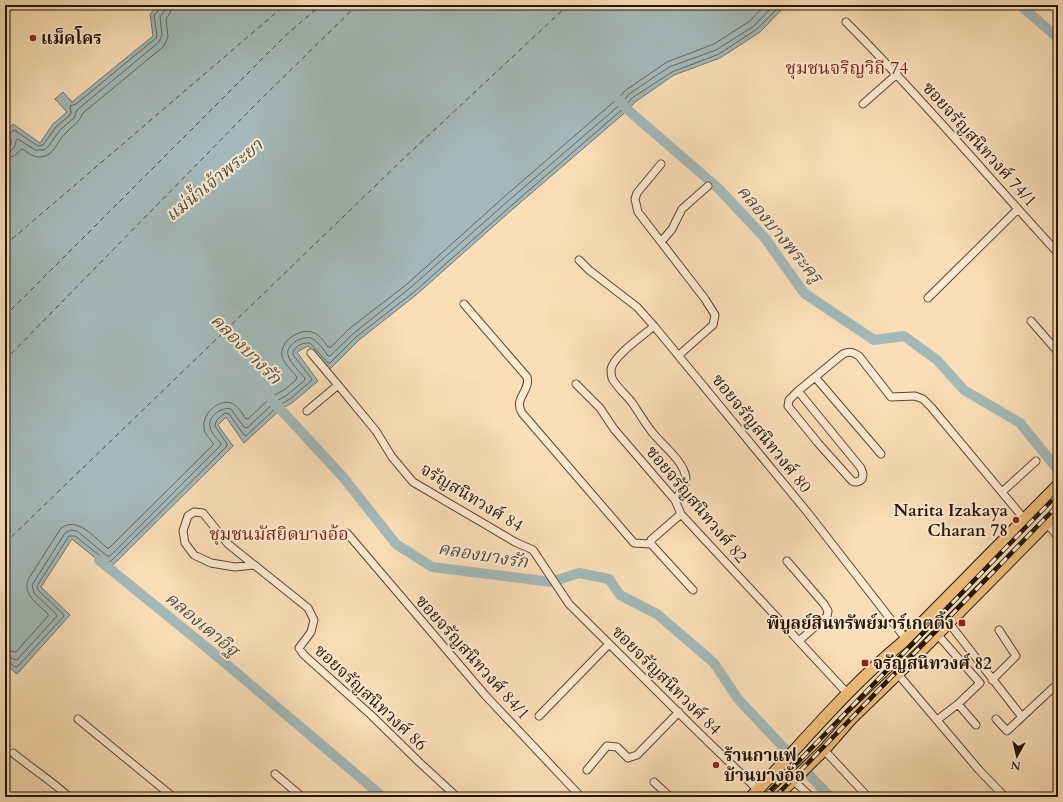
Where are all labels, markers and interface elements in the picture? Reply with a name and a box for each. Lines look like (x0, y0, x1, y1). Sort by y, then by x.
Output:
place label: แม็คโคร (41, 26, 102, 50)
marker: แม็คโคร (28, 33, 38, 43)
district label: ชุมชนจริญวิถี 74 (785, 56, 909, 81)
street label: ซอยจรัญสนิทวงศ์ 74/1 (917, 77, 1042, 212)
water label: แม่น้ำเจ้าพระยา (159, 131, 269, 228)
water label: คลองบางพระครู (731, 180, 830, 291)
water label: คลองบางรัก (205, 308, 287, 391)
street label: ซอยจรัญสนิทวงศ์ 80 (707, 369, 817, 498)
street label: ซอยจรัญสนิทวงศ์ 82 (641, 441, 753, 568)
street label: จรัญสนิทวงศ์ 84 (416, 458, 528, 537)
place label: Narita Izakaya Charan 78 (894, 499, 1009, 542)
marker: Narita Izakaya Charan 78 (1011, 515, 1021, 525)
district label: ชุมชนมัสยิดบางอ้อ (209, 522, 349, 547)
water label: คลองบางรัก (436, 536, 531, 575)
water label: คลองเตาอิฐ (160, 586, 246, 664)
street label: ซอยจรัญสนิทวงศ์ 84/1 (410, 590, 535, 725)
place label: พิบูลย์สินทรัพย์มาร์เกตติ้ง (767, 611, 954, 635)
marker: พิบูลย์สินทรัพย์มาร์เกตติ้ง (957, 618, 967, 628)
street label: ซอยจรัญสนิทวงศ์ 84 (607, 620, 727, 740)
street label: ซอยจรัญสนิทวงศ์ 86 (309, 639, 432, 756)
place label: จรัญสนิทวงศ์ 82 (873, 652, 992, 675)
marker: จรัญสนิทวงศ์ 82 (860, 658, 870, 668)
north arrow (997, 736, 1037, 776)
place label: ร้านกาแฟ บ้านบางอ้อ (724, 744, 805, 787)
text: N (1009, 757, 1021, 773)
marker: ร้านกาแฟ บ้านบางอ้อ (711, 760, 721, 770)

